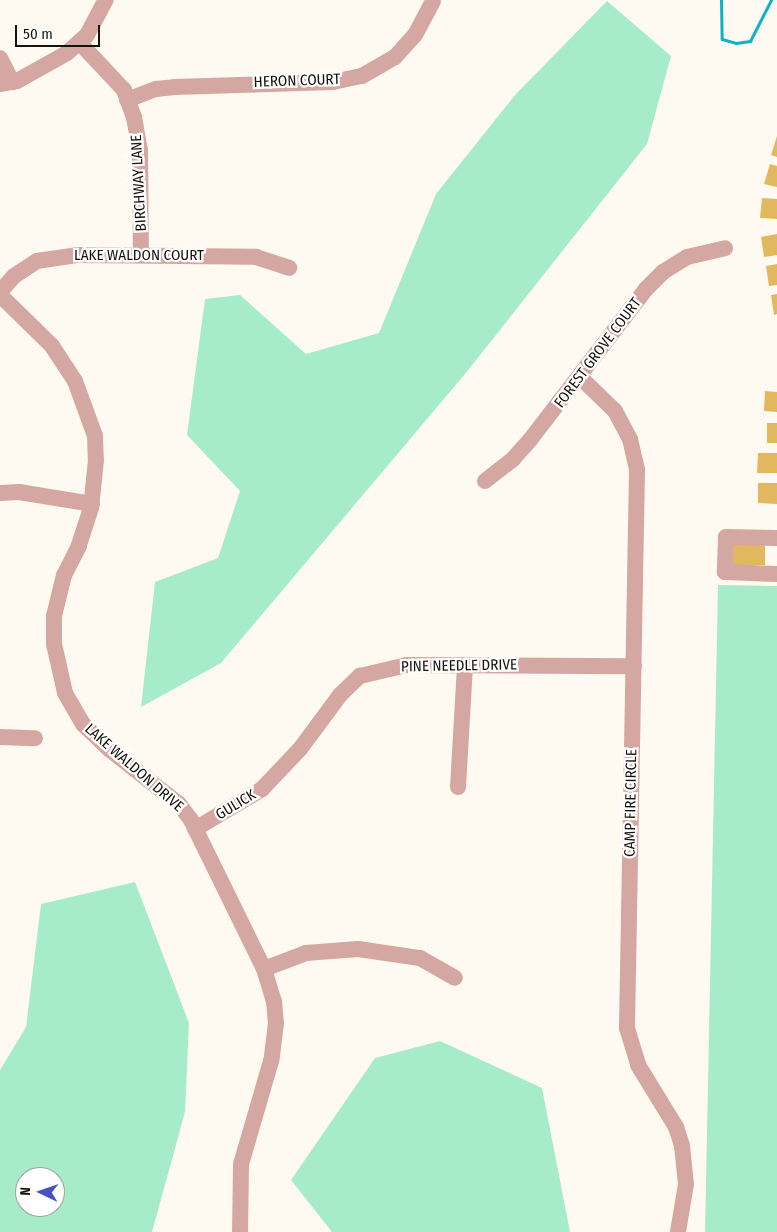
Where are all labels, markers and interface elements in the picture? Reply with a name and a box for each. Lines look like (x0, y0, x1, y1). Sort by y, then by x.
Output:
scale bar (18, 15, 102, 47)
text: 50 m (23, 25, 53, 43)
street label: HERON COURT (253, 70, 341, 92)
street label: BIRCHWAY LANE (127, 134, 151, 232)
street label: LAKE WALDON COURT (74, 247, 204, 265)
street label: FOREST GROVE COURT (551, 295, 645, 411)
street label: PINE NEEDLE DRIVE (401, 656, 517, 676)
street label: LAKE WALDON DRIVE (81, 720, 187, 816)
street label: CAMP FIRE CIRCLE (621, 749, 641, 857)
street label: GULICK (213, 786, 259, 824)
north arrow (15, 1167, 65, 1217)
text: N (17, 1187, 34, 1196)

